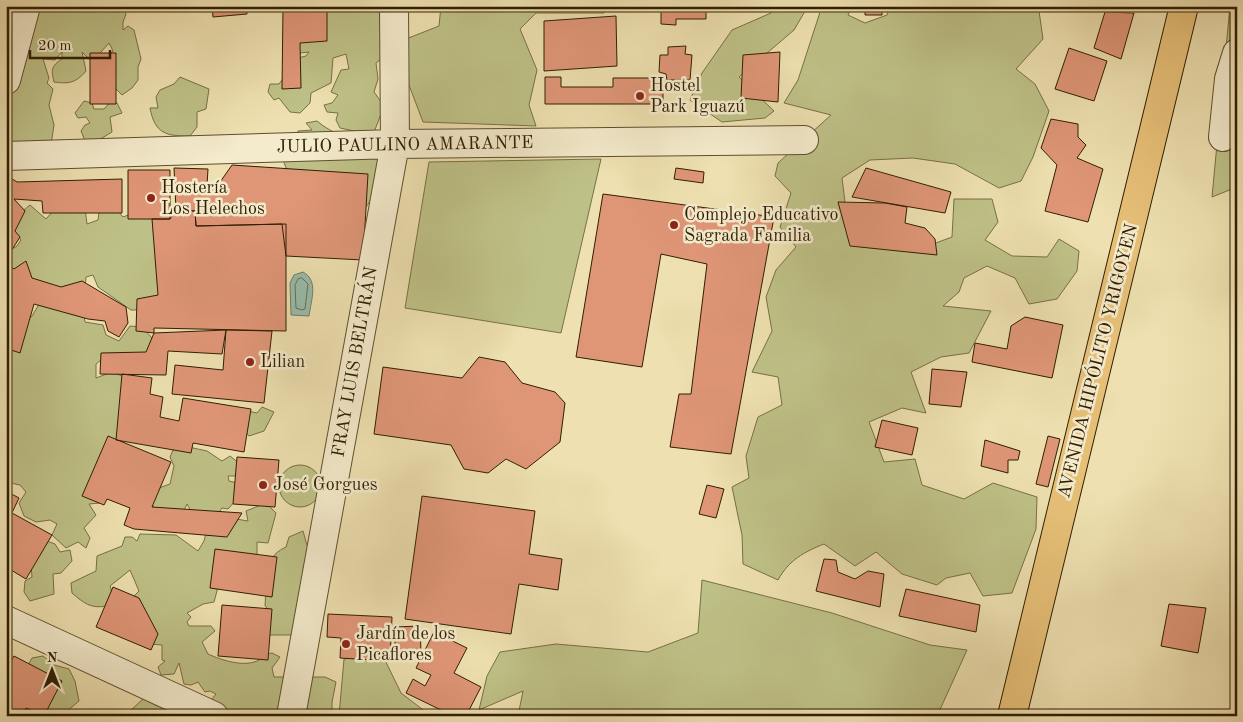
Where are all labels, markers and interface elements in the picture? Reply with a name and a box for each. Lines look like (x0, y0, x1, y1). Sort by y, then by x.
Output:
scale bar (30, 28, 110, 60)
text: 20 m (38, 39, 72, 54)
place label: Hostel Park Iguazú (650, 77, 745, 116)
marker: Hostel Park Iguazú (634, 90, 646, 102)
street label: JULIO PAULINO AMARANTE (276, 134, 534, 156)
place label: Hostería Los Helechos (161, 179, 265, 218)
marker: Hostería Los Helechos (145, 192, 157, 204)
place label: Complejo Educativo Sagrada Familia (684, 206, 838, 245)
marker: Complejo Educativo Sagrada Familia (668, 219, 680, 231)
street label: AVENIDA HIPÓLITO YRIGOYEN (1050, 220, 1141, 500)
street label: FRAY LUIS BELTRÁN (325, 264, 381, 459)
place label: Lilian (260, 353, 306, 371)
marker: Lilian (244, 356, 256, 368)
place label: José Gorgues (273, 476, 378, 494)
marker: José Gorgues (257, 479, 269, 491)
place label: Jardín de los Picaflores (356, 625, 456, 664)
marker: Jardín de los Picaflores (340, 638, 352, 650)
north arrow (28, 644, 78, 694)
text: N (47, 651, 58, 665)

